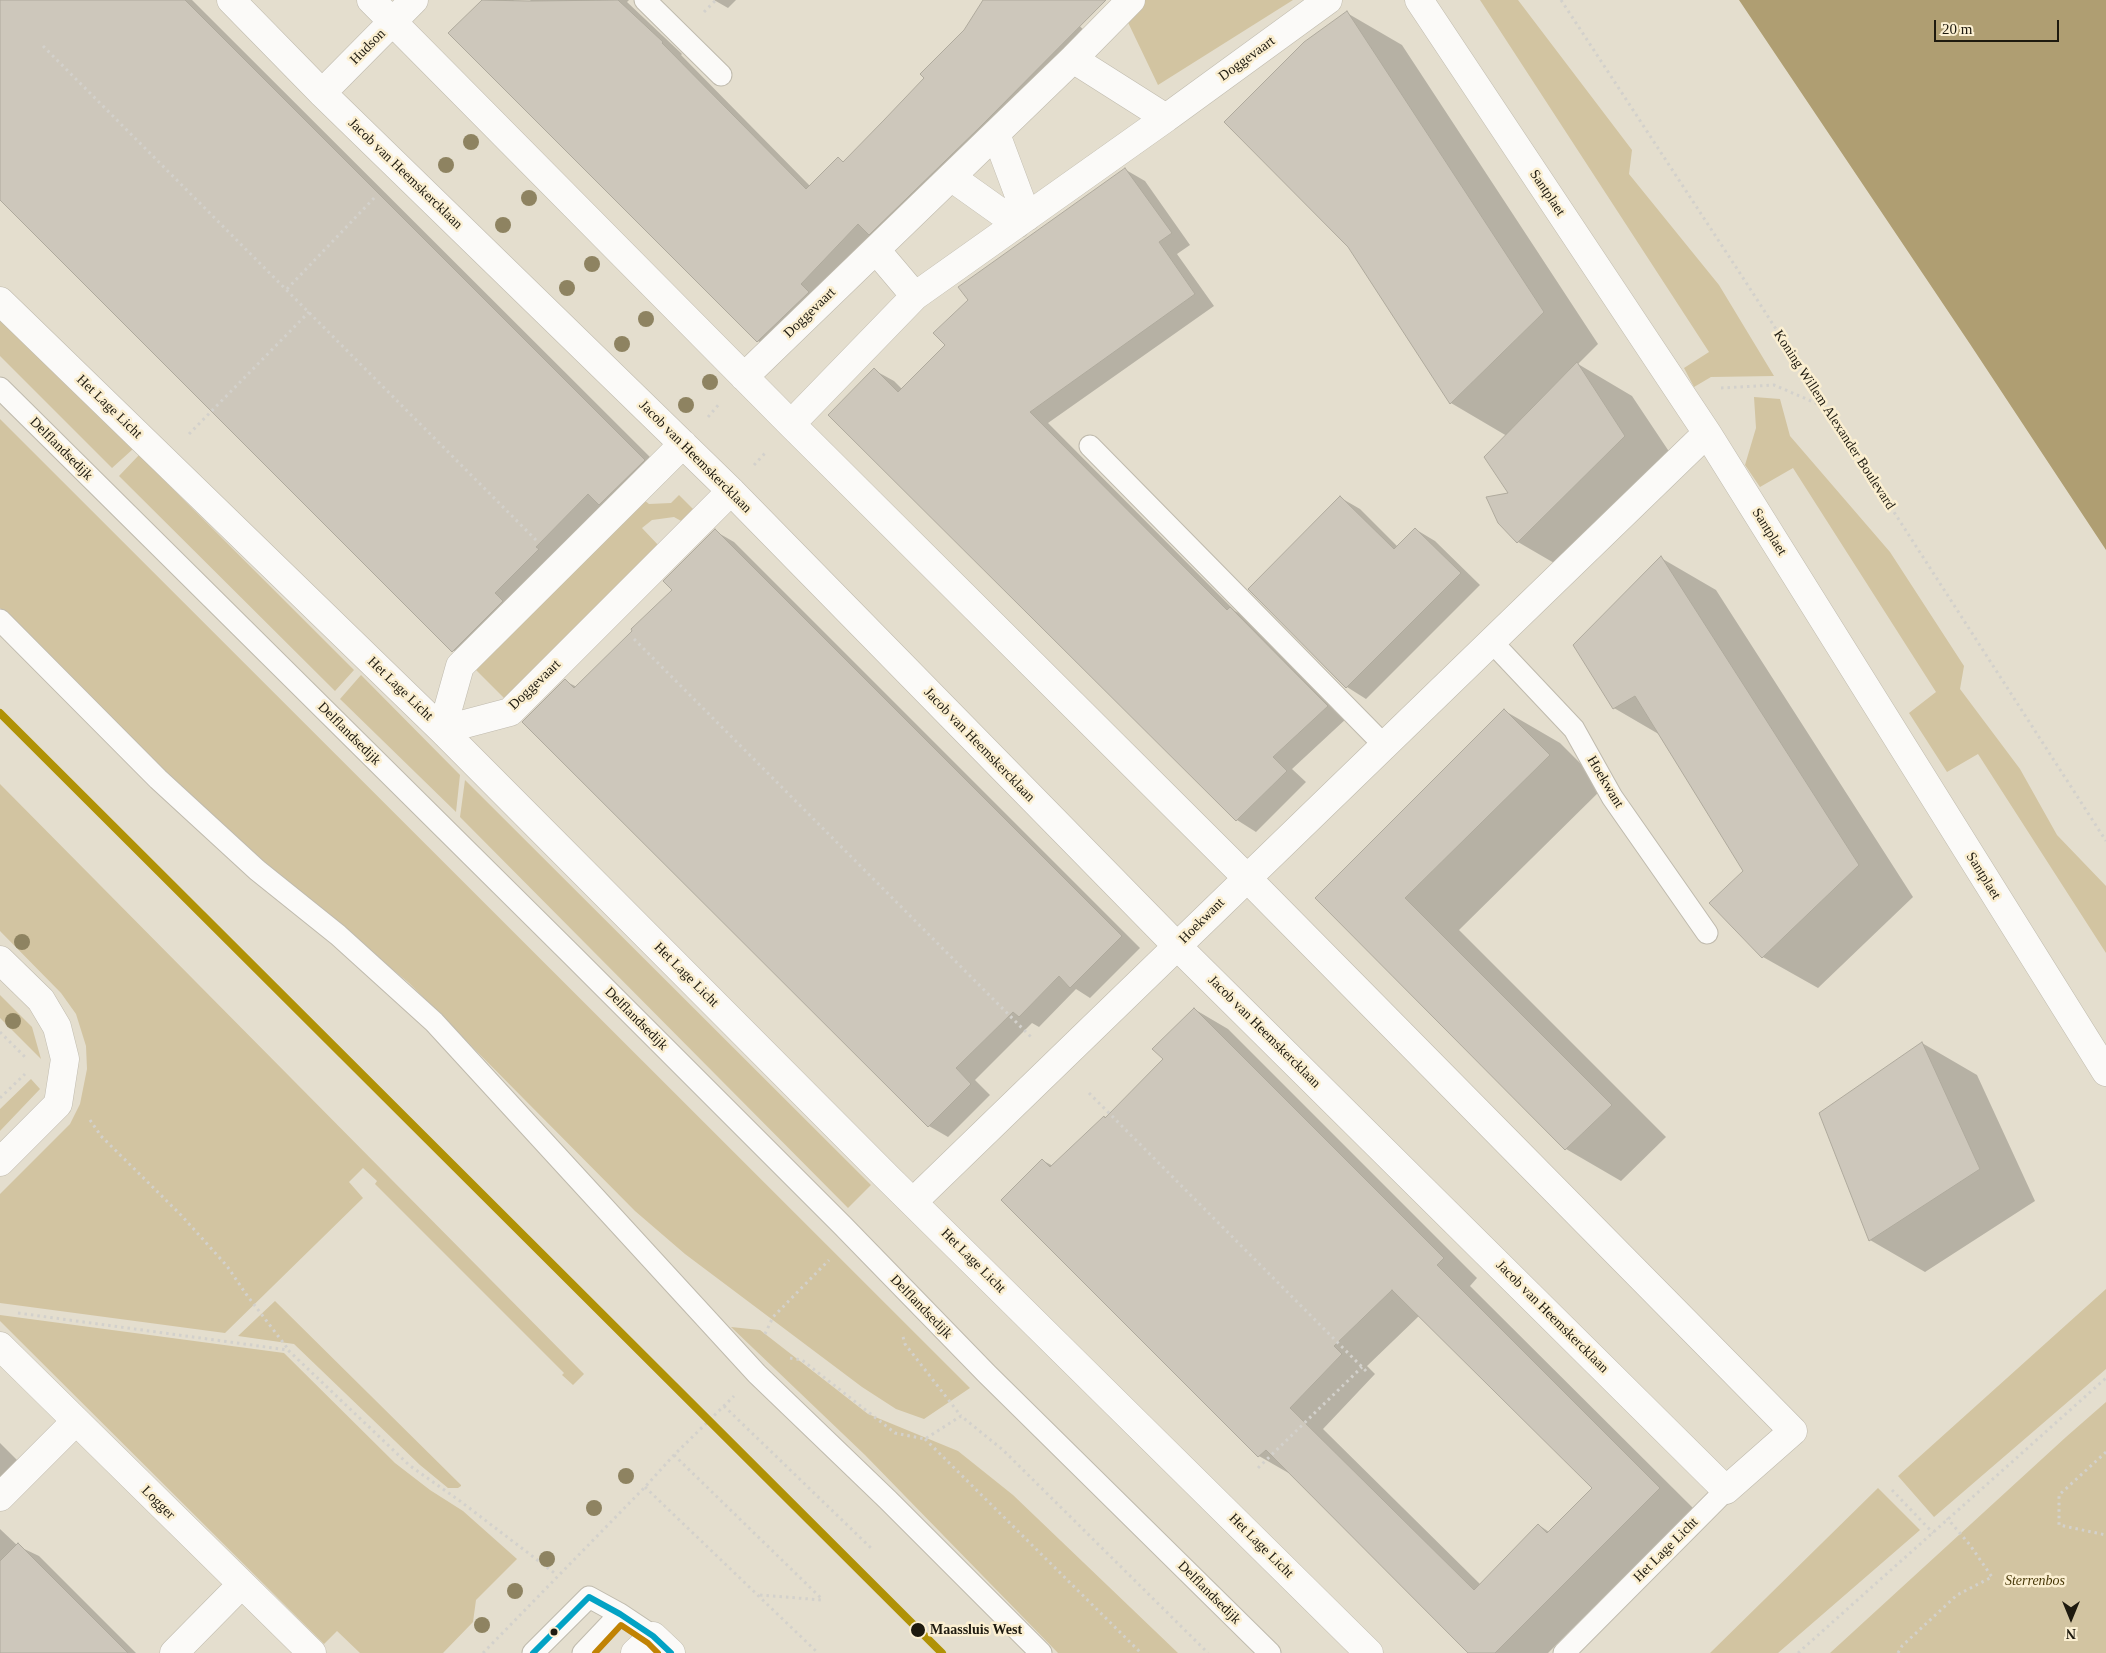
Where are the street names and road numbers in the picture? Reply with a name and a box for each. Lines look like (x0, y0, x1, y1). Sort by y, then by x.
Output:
street label: Hudson (347, 26, 389, 68)
street label: Doggevaart (1216, 33, 1278, 85)
street label: Jacob van Heemskercklaan (344, 115, 466, 233)
street label: Santplaet (1525, 167, 1569, 219)
street label: Doggevaart (781, 284, 839, 342)
street label: Koning Willem Alexander Boulevard (1770, 327, 1898, 513)
street label: Het Lage Licht (73, 372, 145, 442)
street label: Jacob van Heemskercklaan (635, 397, 755, 517)
street label: Delflandsedijk (26, 414, 96, 484)
street label: Santplaet (1748, 505, 1790, 559)
street label: Het Lage Licht (364, 654, 436, 724)
street label: Doggevaart (506, 656, 564, 714)
street label: Jacob van Heemskercklaan (920, 684, 1038, 806)
street label: Delflandsedijk (314, 699, 384, 769)
street label: Hoekwant (1583, 753, 1627, 811)
street label: Santplaet (1962, 849, 2004, 903)
street label: Hoekwant (1176, 895, 1228, 947)
street label: Het Lage Licht (650, 939, 722, 1011)
street label: Jacob van Heemskercklaan (1204, 972, 1324, 1092)
street label: Delflandsedijk (601, 984, 671, 1054)
street label: Het Lage Licht (937, 1225, 1009, 1297)
street label: Jacob van Heemskercklaan (1492, 1257, 1612, 1377)
street label: Delflandsedijk (886, 1272, 956, 1342)
street label: Logger (138, 1483, 178, 1523)
street label: Het Lage Licht (1225, 1510, 1297, 1582)
street label: Het Lage Licht (1630, 1514, 1702, 1586)
street label: Delflandsedijk (1174, 1558, 1244, 1628)

